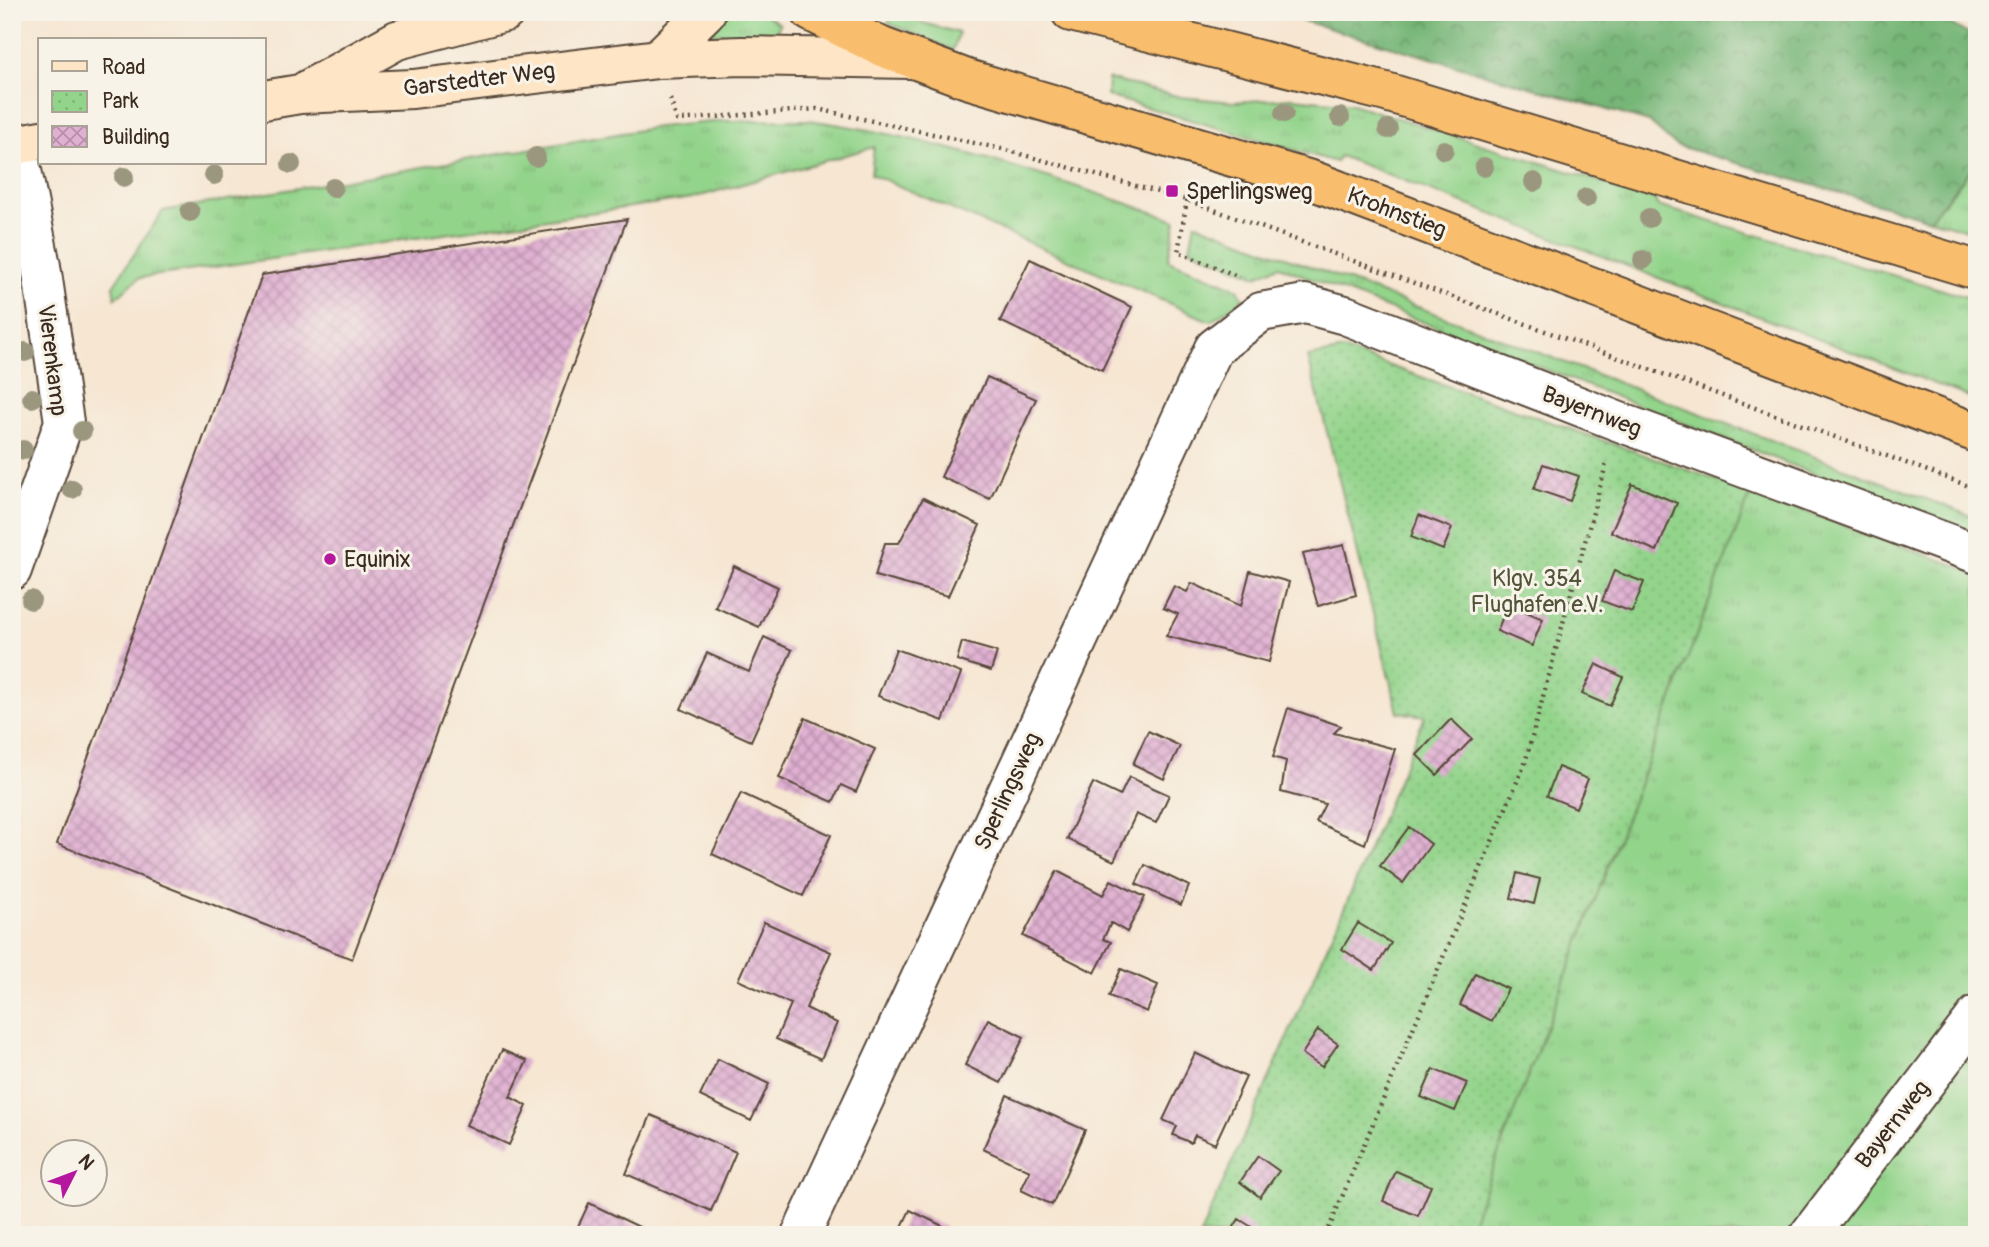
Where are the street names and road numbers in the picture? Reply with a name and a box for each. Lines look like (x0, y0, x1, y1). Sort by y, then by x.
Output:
street label: Garstedter Weg (402, 56, 557, 103)
street label: Krohnstieg (1343, 180, 1451, 245)
street label: Vierenkamp (31, 302, 74, 418)
street label: Bayernweg (1538, 379, 1646, 444)
street label: Sperlingsweg (968, 728, 1047, 855)
street label: Bayernweg (1849, 1074, 1936, 1174)

